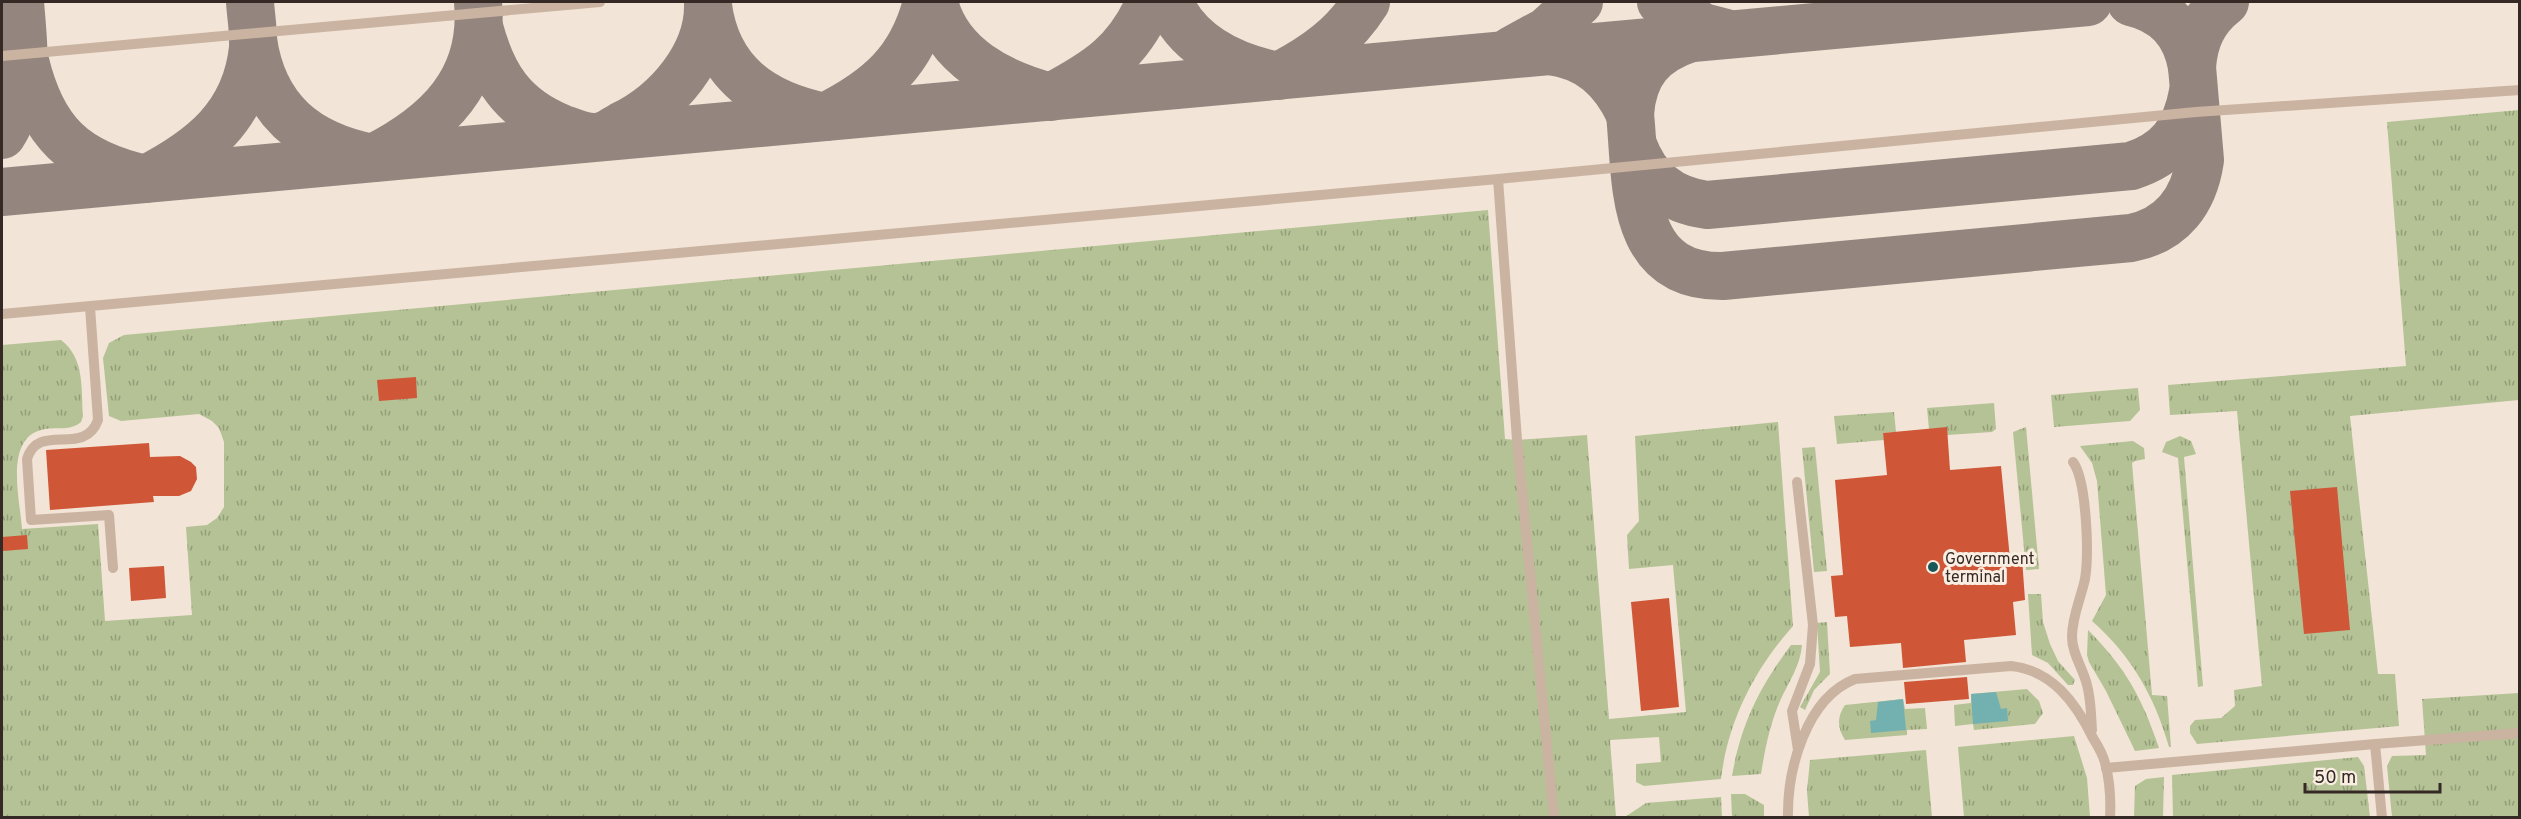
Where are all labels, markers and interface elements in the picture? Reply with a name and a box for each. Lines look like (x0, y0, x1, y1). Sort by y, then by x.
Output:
place label: Government terminal (1945, 550, 2034, 588)
marker: Government terminal (1926, 560, 1940, 574)
scale bar (2305, 756, 2440, 794)
text: 50 m (2314, 767, 2356, 790)

